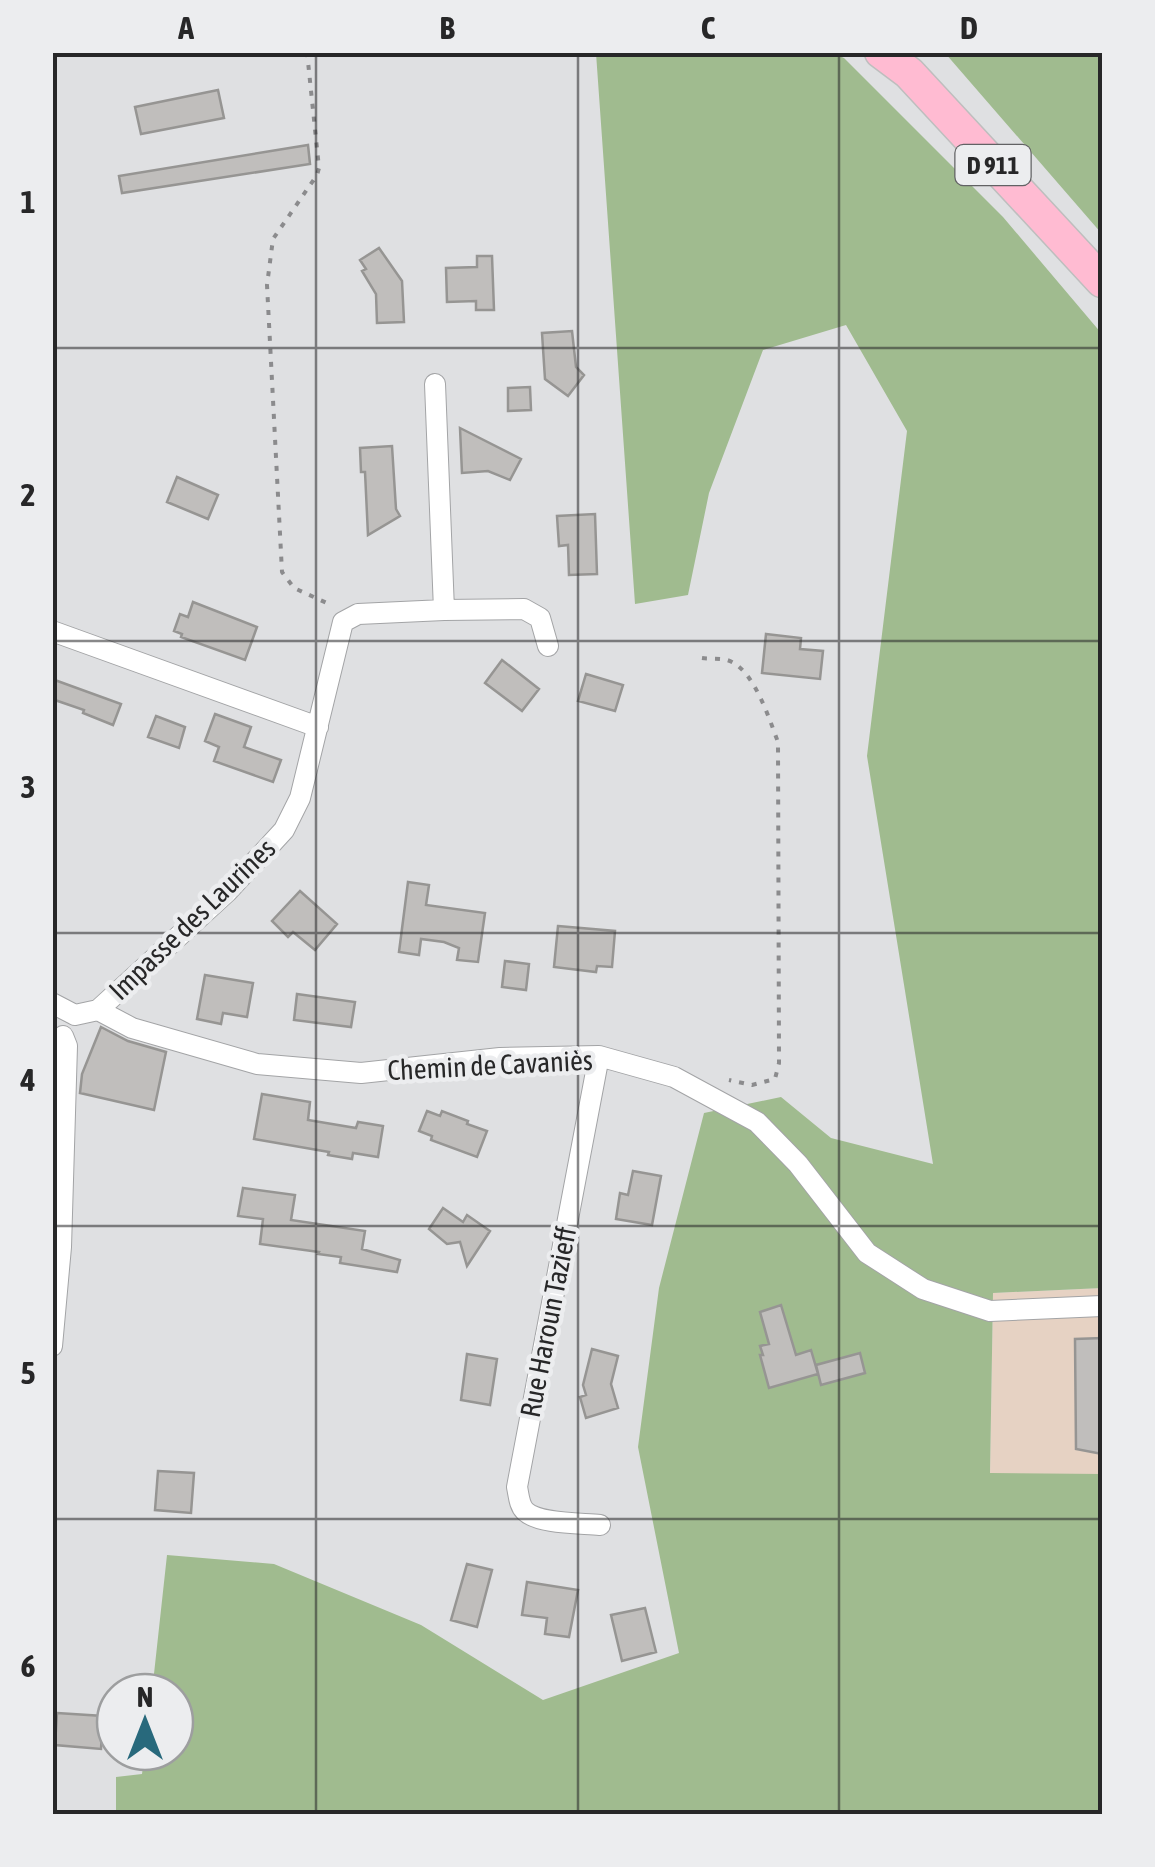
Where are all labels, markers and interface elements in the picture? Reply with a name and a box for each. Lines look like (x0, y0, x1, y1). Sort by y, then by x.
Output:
text: A (177, 9, 194, 46)
text: B (439, 9, 455, 46)
text: C (701, 9, 716, 46)
text: D (960, 9, 978, 46)
road number: D 911 (956, 145, 1030, 185)
text: 1 (20, 183, 36, 220)
text: 2 (20, 476, 36, 513)
text: 3 (20, 768, 36, 805)
street label: Impasse des Laurines (103, 832, 281, 1006)
street label: Chemin de Cavaniès (387, 1044, 593, 1086)
text: 4 (19, 1061, 36, 1098)
street label: Rue Haroun Tazieff (514, 1224, 582, 1420)
text: 5 (20, 1354, 36, 1391)
text: 6 (20, 1647, 36, 1684)
north arrow (95, 1672, 195, 1772)
text: N (137, 1681, 153, 1713)

